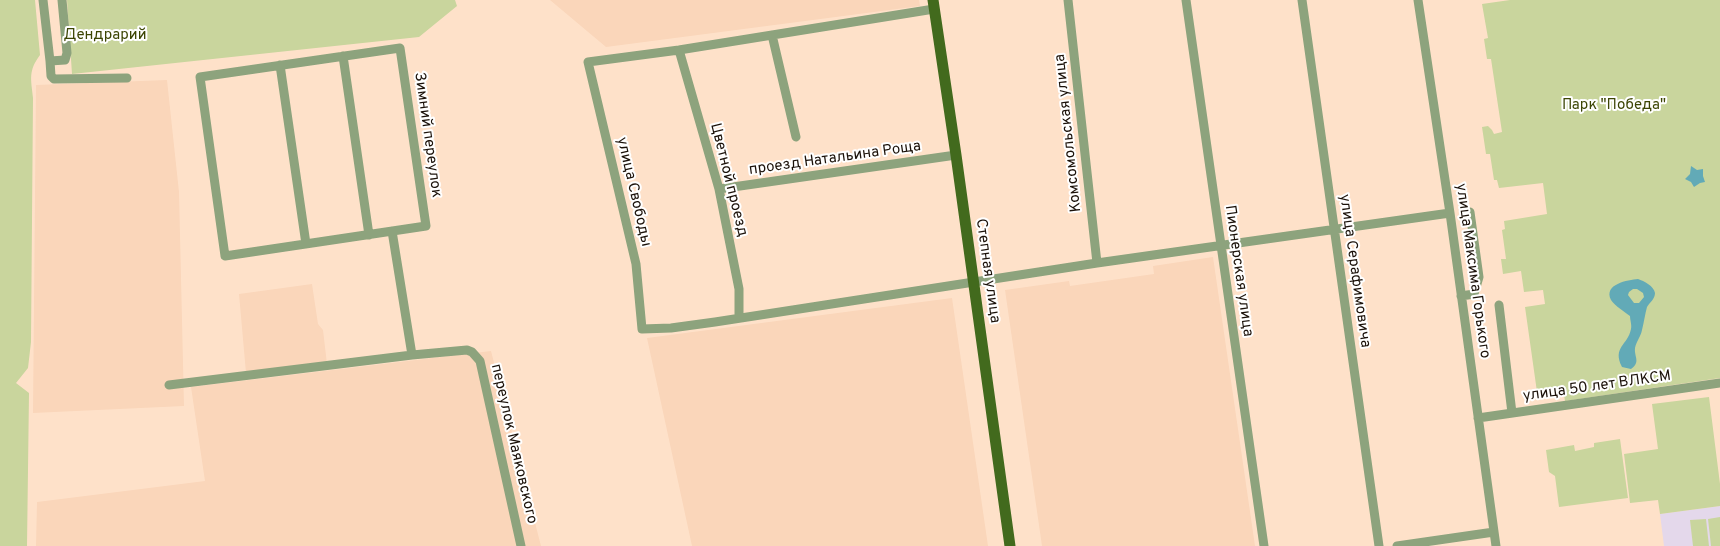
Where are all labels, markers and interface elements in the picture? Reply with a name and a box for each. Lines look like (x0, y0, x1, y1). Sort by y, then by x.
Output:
park label: Дендрарий (64, 27, 146, 45)
street label: Комсомольская улица (1052, 53, 1086, 213)
street label: Зимний переулок (409, 71, 445, 199)
park label: Парк "Победа" (1562, 97, 1666, 115)
street label: Цветной проезд (705, 121, 751, 239)
street label: улица Свободы (612, 135, 654, 249)
street label: проезд Натальина Роща (748, 138, 922, 180)
street label: улица Максима Горького (1451, 182, 1493, 360)
street label: улица Серафимовича (1334, 193, 1374, 349)
street label: Пионерская улица (1220, 204, 1256, 338)
street label: Степная улица (971, 218, 1003, 324)
street label: переулок Маяковского (486, 362, 540, 526)
street label: улица 50 лет ВЛКСМ (1522, 368, 1672, 406)

